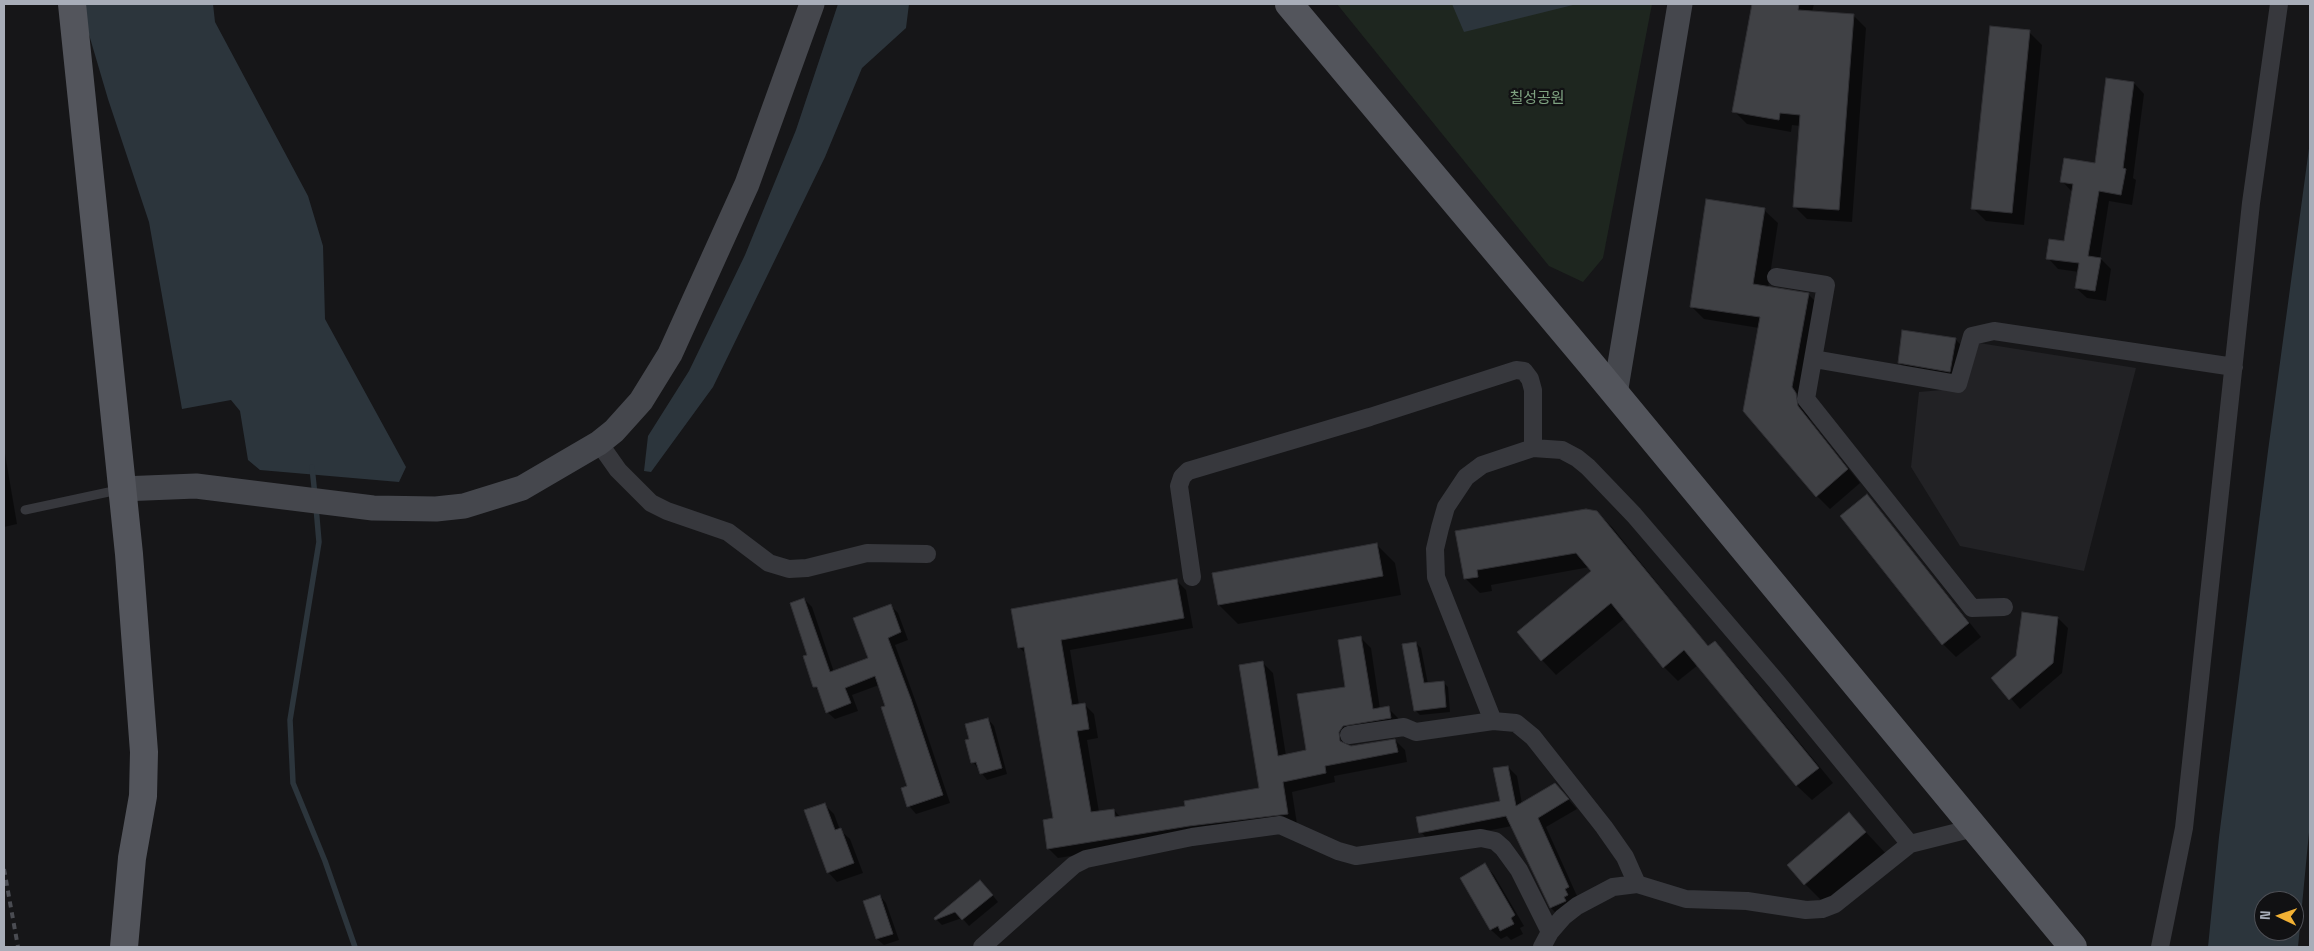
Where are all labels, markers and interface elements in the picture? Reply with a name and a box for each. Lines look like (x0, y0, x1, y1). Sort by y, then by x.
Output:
park label: 칠성공원 (1509, 90, 1565, 108)
north arrow (2254, 891, 2304, 941)
text: N (2256, 910, 2274, 920)

